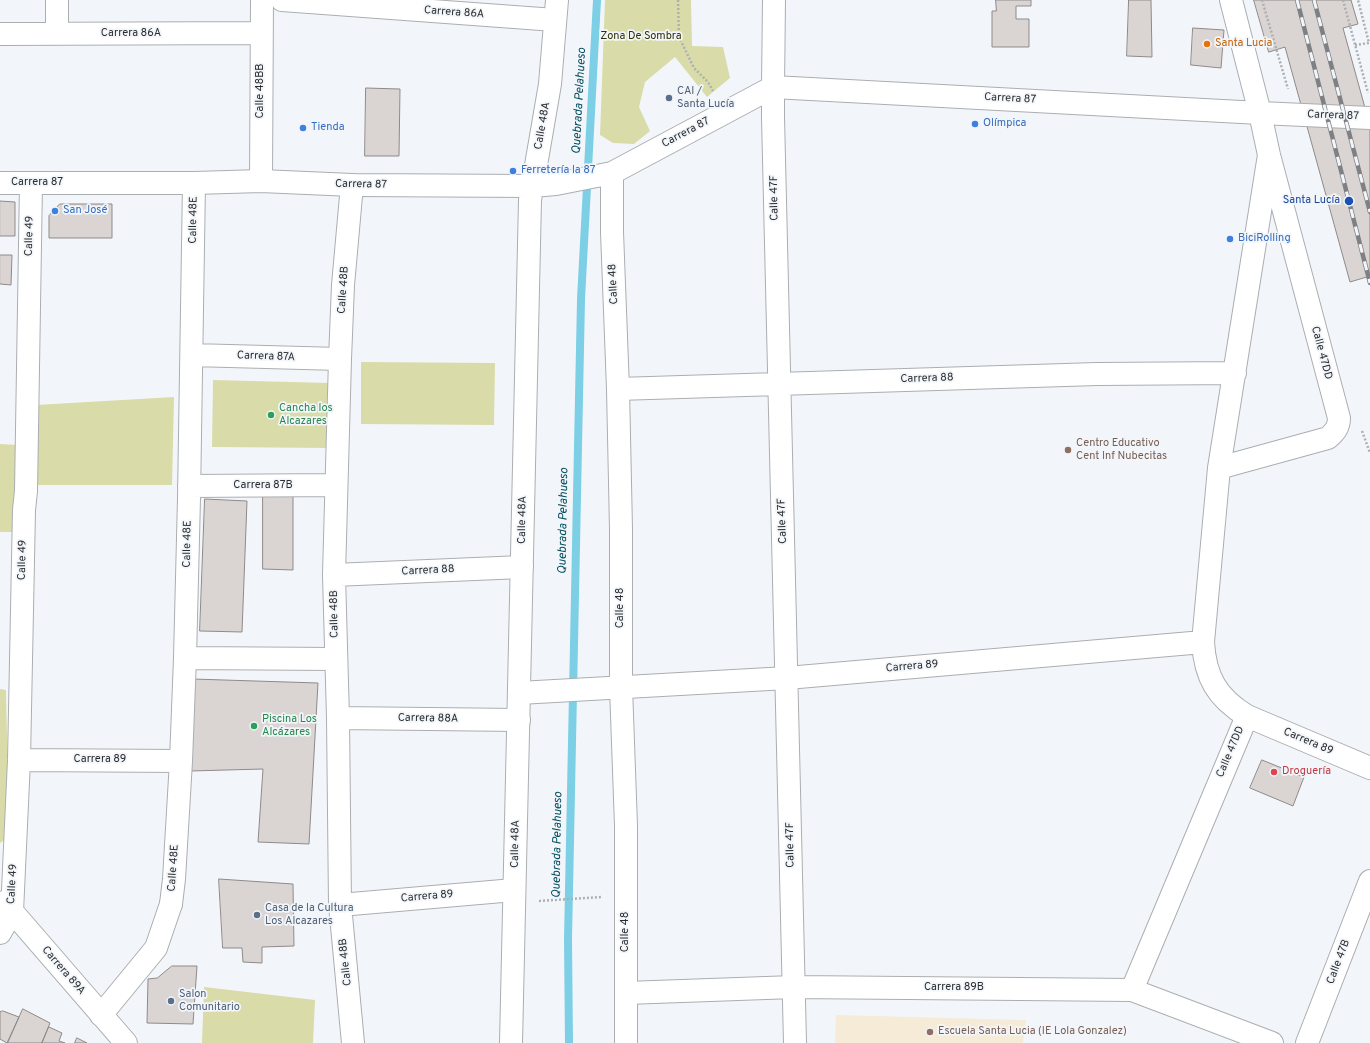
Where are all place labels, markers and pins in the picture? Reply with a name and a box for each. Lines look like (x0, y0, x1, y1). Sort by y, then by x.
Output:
place label: Santa Lucia (1215, 37, 1272, 51)
marker: Santa Lucia (1202, 39, 1212, 49)
place label: CAI / Santa Lucía (677, 85, 734, 111)
marker: CAI / Santa Lucía (664, 93, 674, 103)
place label: Olímpica (983, 117, 1026, 131)
marker: Olímpica (970, 119, 980, 129)
place label: Tienda (311, 121, 345, 135)
marker: Tienda (298, 123, 308, 133)
place label: Ferretería la 87 (521, 164, 595, 178)
marker: Ferretería la 87 (508, 166, 518, 176)
place label: Santa Lucía (1283, 194, 1340, 208)
marker: Santa Lucía (1343, 195, 1355, 207)
place label: San José (63, 204, 107, 218)
marker: San José (50, 206, 60, 216)
place label: BiciRolling (1238, 232, 1291, 246)
marker: BiciRolling (1225, 234, 1235, 244)
place label: Cancha los Alcazares (279, 402, 333, 428)
marker: Cancha los Alcazares (266, 410, 276, 420)
place label: Centro Educativo Cent Inf Nubecitas (1076, 437, 1167, 463)
marker: Centro Educativo Cent Inf Nubecitas (1063, 445, 1073, 455)
place label: Piscina Los Alcázares (262, 713, 317, 739)
marker: Piscina Los Alcázares (249, 721, 259, 731)
place label: Droguería (1282, 765, 1331, 779)
marker: Droguería (1269, 767, 1279, 777)
place label: Casa de la Cultura Los Alcazares (265, 902, 353, 928)
marker: Casa de la Cultura Los Alcazares (252, 910, 262, 920)
place label: Salon Comunitario (179, 988, 240, 1014)
marker: Salon Comunitario (166, 996, 176, 1006)
place label: Escuela Santa Lucia (IE Lola Gonzalez) (938, 1025, 1127, 1039)
marker: Escuela Santa Lucia (IE Lola Gonzalez) (925, 1027, 935, 1037)

